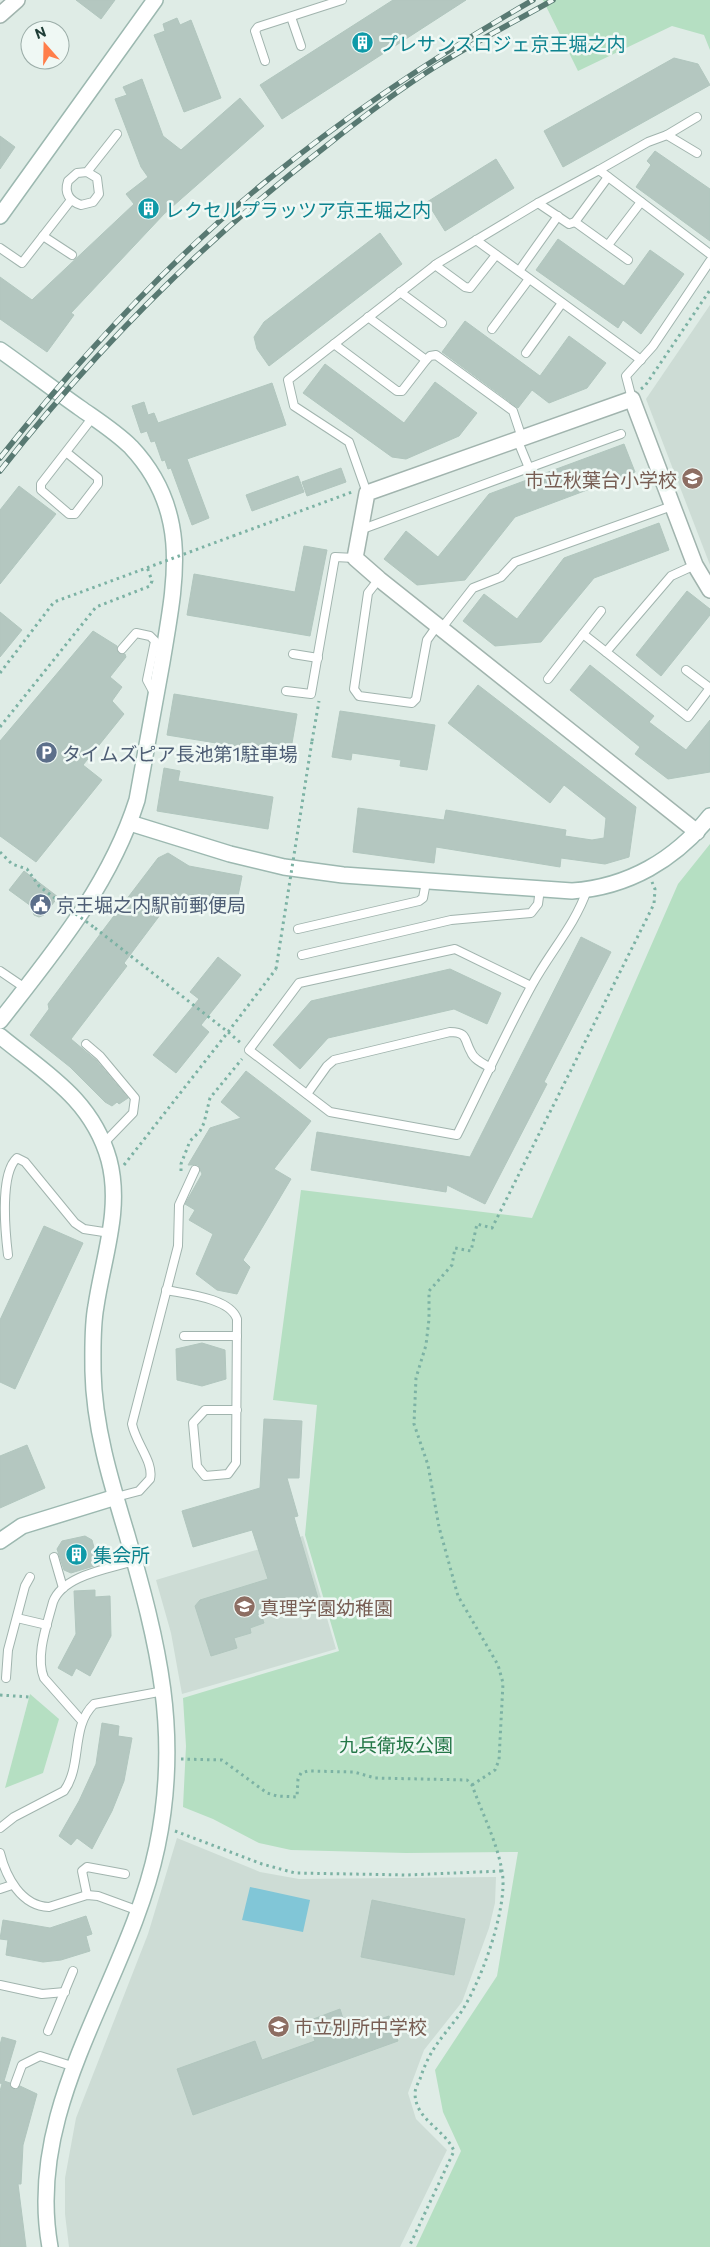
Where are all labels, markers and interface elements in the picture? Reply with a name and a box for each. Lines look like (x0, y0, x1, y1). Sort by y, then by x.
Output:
north arrow (20, 20, 70, 70)
text: N (33, 23, 48, 42)
building icon: プレサンスロジェ京王堀之内 (351, 31, 375, 55)
place label: プレサンスロジェ京王堀之内 (379, 32, 626, 55)
building icon: レクセルプラッツア京王堀之内 (137, 197, 161, 221)
place label: レクセルプラッツア京王堀之内 (165, 198, 431, 221)
school or university icon: 市立秋葉台小学校 (681, 467, 705, 491)
place label: 市立秋葉台小学校 (525, 468, 677, 491)
parking icon: タイムズピア長池第1駐車場 (34, 741, 58, 765)
place label: タイムズピア長池第1駐車場 (62, 742, 298, 765)
public building icon: 京王堀之内駅前郵便局 (28, 892, 52, 916)
place label: 京王堀之内駅前郵便局 (56, 893, 246, 916)
building icon: 集会所 (65, 1542, 89, 1566)
place label: 集会所 (93, 1543, 150, 1566)
school or university icon: 真理学園幼稚園 (232, 1595, 256, 1619)
place label: 真理学園幼稚園 (260, 1596, 393, 1619)
park label: 九兵衛坂公園 (339, 1733, 453, 1756)
school or university icon: 市立別所中学校 (266, 2014, 290, 2038)
place label: 市立別所中学校 (294, 2015, 427, 2038)

